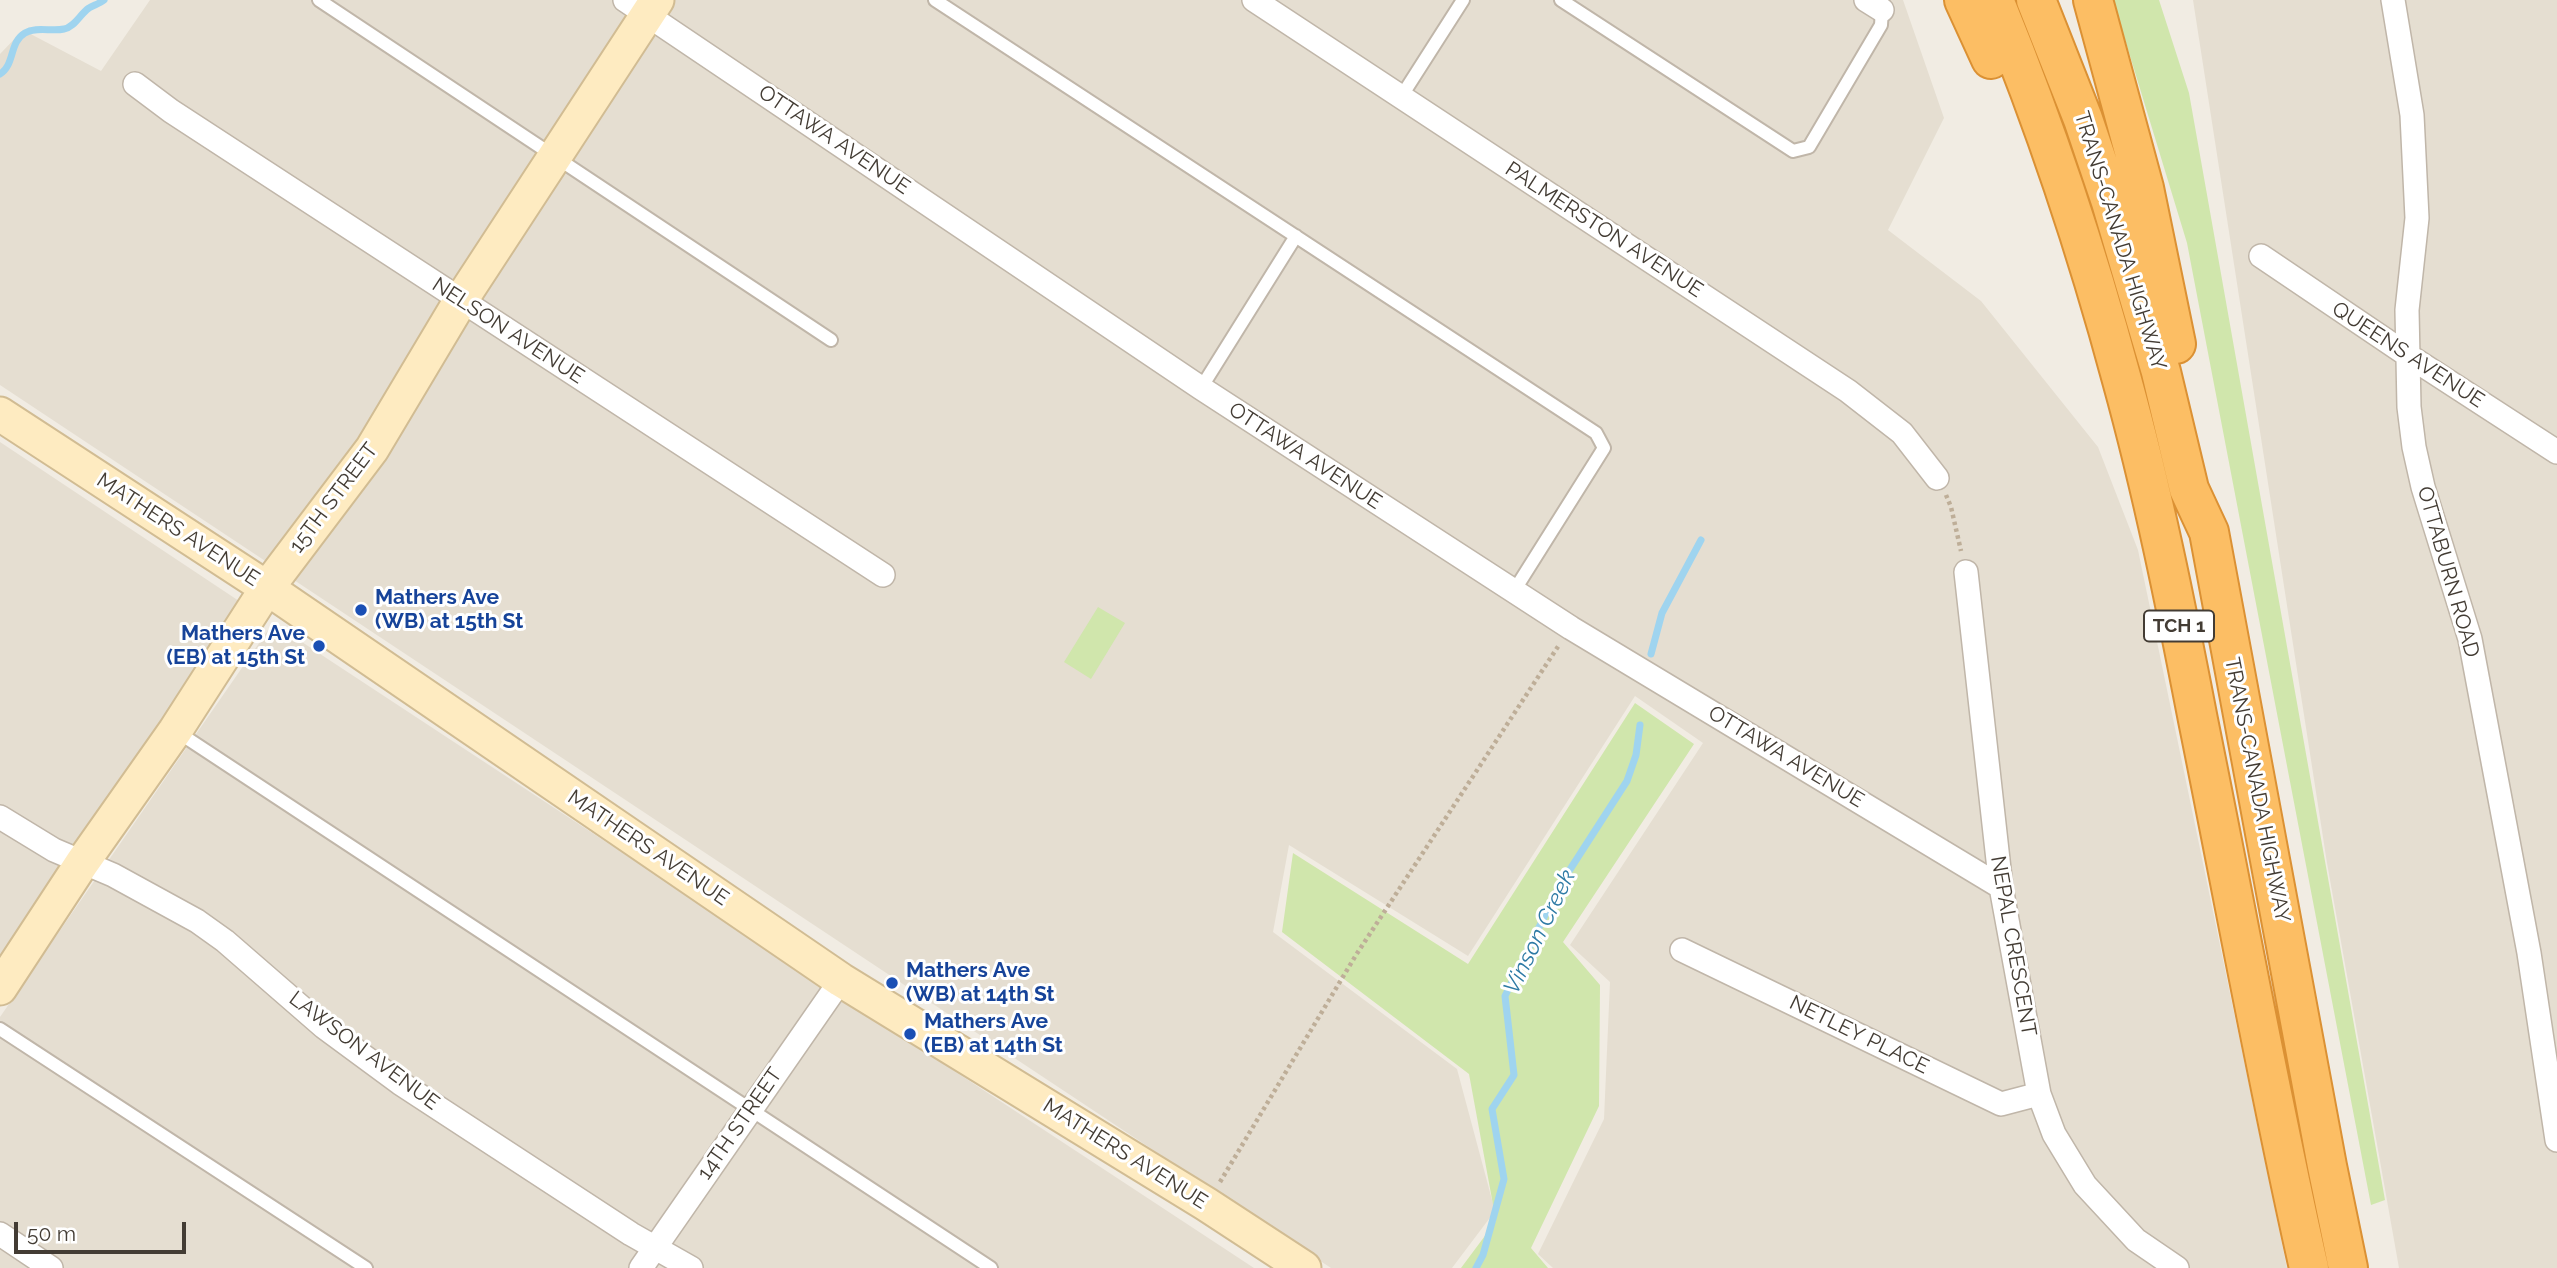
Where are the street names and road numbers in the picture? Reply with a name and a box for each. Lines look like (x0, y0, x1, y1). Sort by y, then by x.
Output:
street label: OTTAWA AVENUE (753, 80, 915, 200)
street label: TRANS-CANADA HIGHWAY (2069, 108, 2171, 374)
street label: PALMERSTON AVENUE (1500, 157, 1708, 303)
street label: NELSON AVENUE (427, 272, 589, 390)
street label: QUEENS AVENUE (2327, 296, 2489, 414)
street label: OTTAWA AVENUE (1224, 397, 1386, 515)
street label: 15TH STREET (284, 438, 384, 558)
street label: MATHERS AVENUE (92, 468, 264, 592)
street label: OTTABURN ROAD (2412, 483, 2484, 661)
road number: TCH 1 (2144, 610, 2214, 642)
street label: TRANS-CANADA HIGHWAY (2219, 655, 2295, 925)
street label: OTTAWA AVENUE (1703, 700, 1869, 814)
street label: MATHERS AVENUE (563, 785, 733, 911)
street label: NEPAL CRESCENT (1985, 854, 2041, 1038)
street label: LAWSON AVENUE (284, 986, 444, 1116)
street label: NETLEY PLACE (1785, 990, 1933, 1080)
street label: 14TH STREET (692, 1063, 788, 1185)
street label: MATHERS AVENUE (1038, 1093, 1212, 1215)

